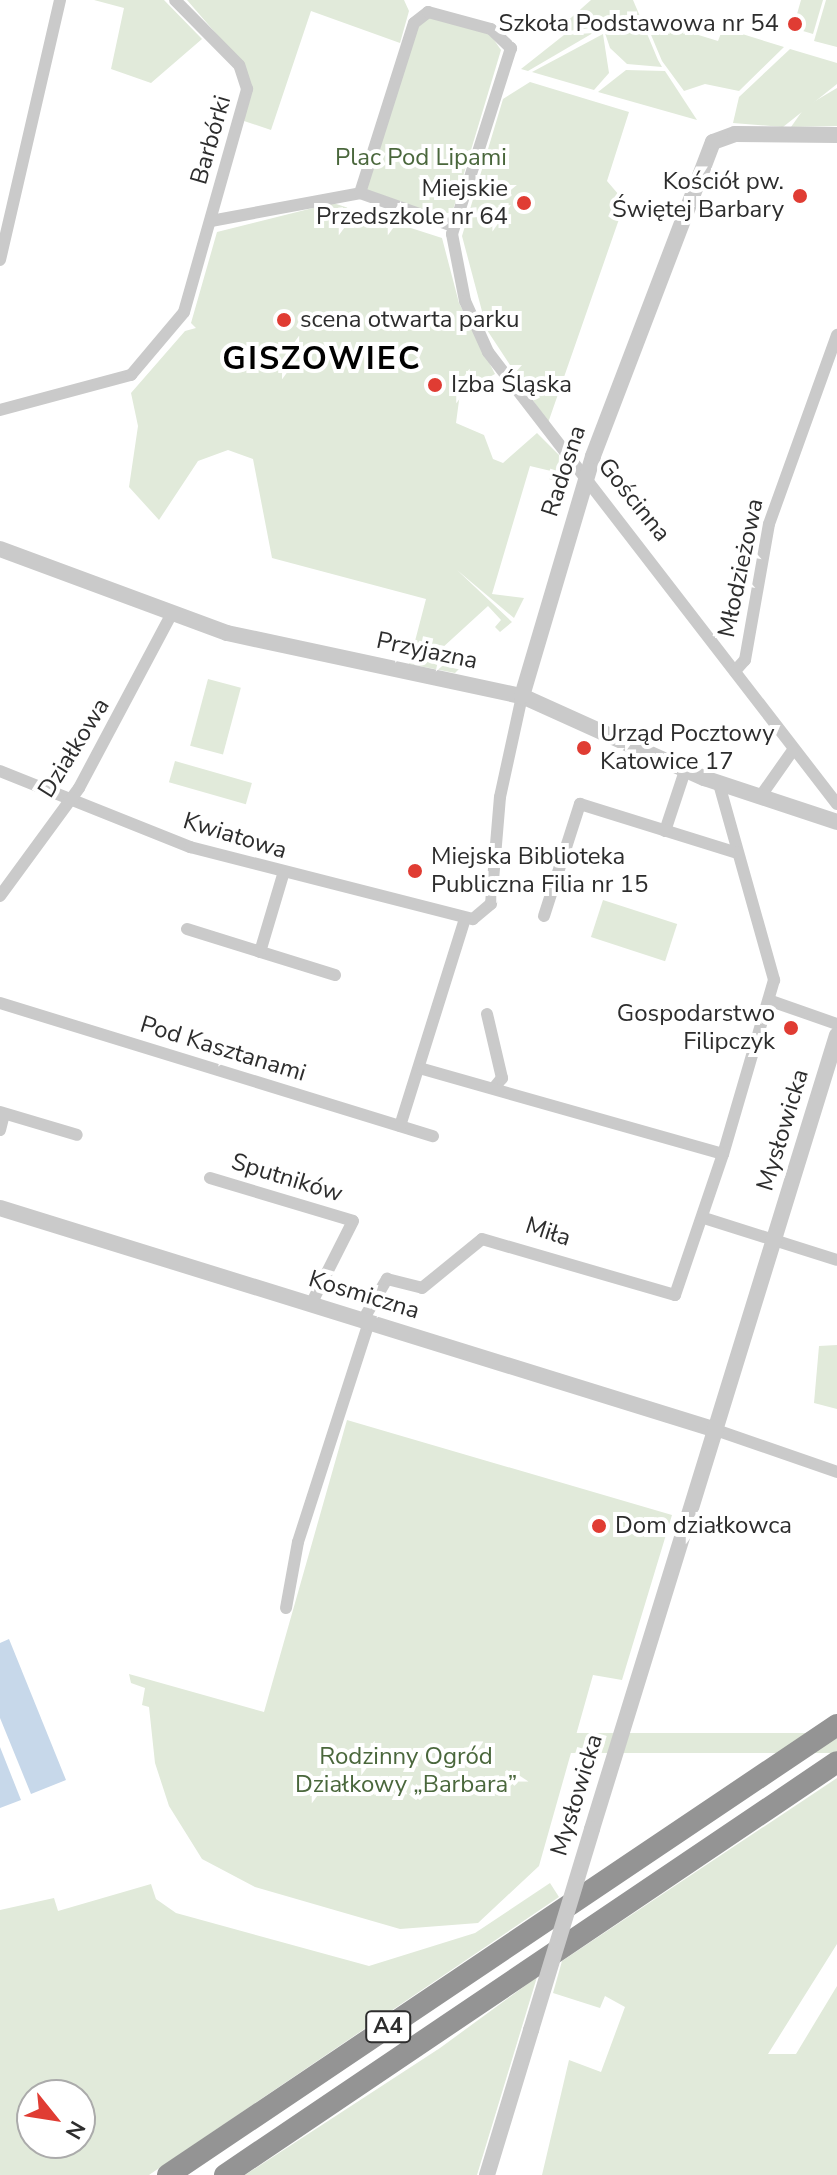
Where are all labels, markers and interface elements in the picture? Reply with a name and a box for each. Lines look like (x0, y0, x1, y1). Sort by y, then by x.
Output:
place label: Szkoła Podstawowa nr 54 (498, 10, 779, 38)
marker: Szkoła Podstawowa nr 54 (786, 15, 804, 33)
street label: Barbórki (185, 92, 237, 188)
park label: Plac Pod Lipami (335, 144, 507, 172)
place label: Kościół pw. Świętej Barbary (612, 168, 784, 224)
place label: Miejskie Przedszkole nr 64 (316, 175, 508, 231)
marker: Kościół pw. Świętej Barbary (791, 187, 809, 205)
marker: Miejskie Przedszkole nr 64 (515, 194, 533, 212)
place label: scena otwarta parku (300, 306, 519, 334)
marker: scena otwarta parku (275, 311, 293, 329)
district label: GISZOWIEC (222, 340, 422, 378)
place label: Izba Śląska (451, 371, 572, 399)
marker: Izba Śląska (426, 376, 444, 394)
street label: Radosna (536, 422, 592, 520)
street label: Gościnna (592, 452, 676, 548)
street label: Młodzieżowa (712, 496, 770, 640)
street label: Przyjazna (374, 626, 480, 676)
street label: Działkowa (32, 693, 116, 803)
place label: Urząd Pocztowy Katowice 17 (600, 720, 775, 776)
marker: Urząd Pocztowy Katowice 17 (575, 739, 593, 757)
street label: Kwiatowa (180, 807, 290, 865)
place label: Miejska Biblioteka Publiczna Filia nr 15 (431, 843, 648, 899)
marker: Miejska Biblioteka Publiczna Filia nr 15 (406, 862, 424, 880)
place label: Gospodarstwo Filipczyk (617, 1000, 775, 1056)
street label: Pod Kasztanami (137, 1010, 309, 1088)
marker: Gospodarstwo Filipczyk (782, 1019, 800, 1037)
street label: Mysłowicka (751, 1066, 815, 1194)
street label: Sputników (228, 1147, 346, 1209)
street label: Miła (522, 1211, 574, 1253)
street label: Kosmiczna (305, 1265, 423, 1325)
place label: Dom działkowca (615, 1512, 792, 1540)
marker: Dom działkowca (590, 1517, 608, 1535)
street label: Mysłowicka (545, 1731, 609, 1859)
park label: Rodzinny Ogród Działkowy „Barbara” (295, 1743, 517, 1799)
road number: A4 (364, 2009, 412, 2045)
north arrow (16, 2079, 96, 2159)
text: N (58, 2115, 92, 2145)

